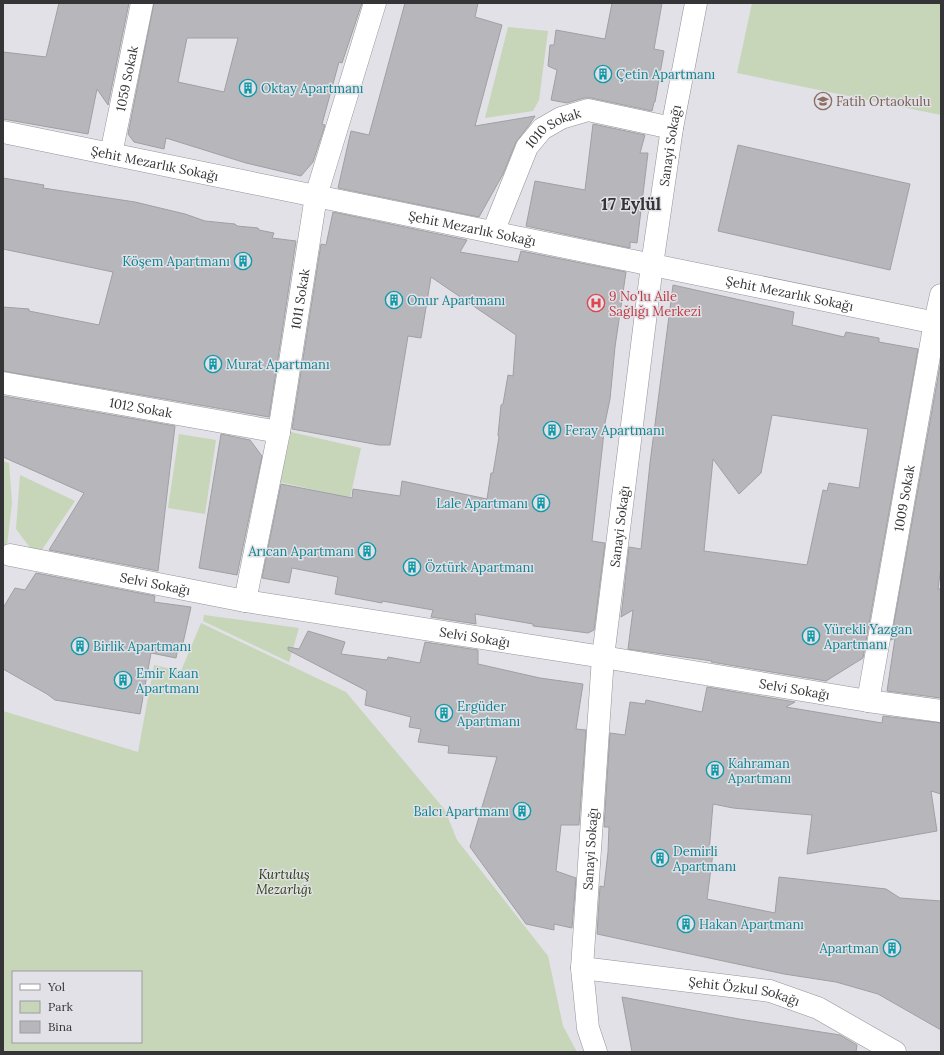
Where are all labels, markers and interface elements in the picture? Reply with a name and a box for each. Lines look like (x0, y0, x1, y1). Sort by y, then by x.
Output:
street label: 1059 Sokak (111, 44, 142, 113)
building icon: Çetin Apartmanı (593, 64, 613, 84)
place label: Çetin Apartmanı (616, 66, 716, 83)
building icon: Oktay Apartmanı (238, 78, 258, 98)
place label: Oktay Apartmanı (261, 80, 364, 97)
school or university icon: Fatih Ortaokulu (813, 91, 833, 111)
place label: Fatih Ortaokulu (836, 93, 931, 110)
street label: Sanayi Sokağı (655, 103, 685, 188)
street label: 1010 Sokak (521, 104, 583, 152)
street label: Şehit Mezarlık Sokağı (90, 142, 221, 184)
district label: 17 Eylül (601, 193, 661, 215)
street label: Şehit Mezarlık Sokağı (407, 207, 538, 249)
building icon: Köşem Apartmanı (233, 251, 253, 271)
place label: Köşem Apartmanı (122, 253, 230, 270)
street label: 1011 Sokak (287, 267, 313, 331)
street label: Şehit Mezarlık Sokağı (724, 272, 855, 314)
place label: 9 No'lu Aile Sağlığı Merkezi (609, 288, 701, 320)
building icon: Onur Apartmanı (384, 290, 404, 310)
place label: Onur Apartmanı (407, 292, 506, 309)
hospital icon: 9 No'lu Aile Sağlığı Merkezi (586, 293, 606, 313)
building icon: Murat Apartmanı (203, 354, 223, 374)
place label: Murat Apartmanı (226, 356, 330, 373)
street label: 1012 Sokak (108, 394, 174, 421)
building icon: Feray Apartmanı (542, 420, 562, 440)
place label: Feray Apartmanı (565, 422, 665, 439)
street label: 1009 Sokak (890, 463, 918, 533)
street label: Sanayi Sokağı (606, 484, 633, 568)
building icon: Lale Apartmanı (531, 493, 551, 513)
place label: Lale Apartmanı (436, 495, 528, 512)
building icon: Arıcan Apartmanı (357, 541, 377, 561)
place label: Arıcan Apartmanı (247, 543, 354, 560)
building icon: Öztürk Apartmanı (402, 557, 422, 577)
place label: Öztürk Apartmanı (425, 559, 534, 576)
street label: Selvi Sokağı (119, 568, 192, 599)
place label: Yürekli Yazgan Apartmanı (823, 621, 912, 653)
street label: Selvi Sokağı (438, 623, 512, 651)
building icon: Yürekli Yazgan Apartmanı (801, 626, 821, 646)
building icon: Birlik Apartmanı (70, 636, 90, 656)
place label: Birlik Apartmanı (93, 638, 191, 655)
place label: Emir Kaan Apartmanı (135, 665, 200, 697)
building icon: Emir Kaan Apartmanı (113, 670, 133, 690)
street label: Selvi Sokağı (758, 675, 832, 703)
place label: Ergüder Apartmanı (456, 698, 521, 730)
building icon: Ergüder Apartmanı (434, 703, 454, 723)
place label: Kahraman Apartmanı (727, 755, 792, 787)
building icon: Kahraman Apartmanı (705, 760, 725, 780)
building icon: Balcı Apartmanı (512, 801, 532, 821)
place label: Balcı Apartmanı (413, 803, 509, 820)
street label: Sanayi Sokağı (579, 807, 601, 891)
place label: Demirli Apartmanı (672, 843, 737, 875)
building icon: Demirli Apartmanı (650, 848, 670, 868)
park label: Kurtuluş Mezarlığı (256, 866, 313, 898)
building icon: Hakan Apartmanı (676, 914, 696, 934)
place label: Hakan Apartmanı (699, 916, 804, 933)
building icon: Apartman (882, 938, 902, 958)
place label: Apartman (818, 940, 879, 957)
legend (12, 971, 142, 1043)
street label: Şehit Özkul Sokağı (688, 973, 803, 1010)
text: Yol (47, 979, 65, 994)
text: Park (48, 999, 74, 1014)
text: Bina (48, 1019, 72, 1034)

